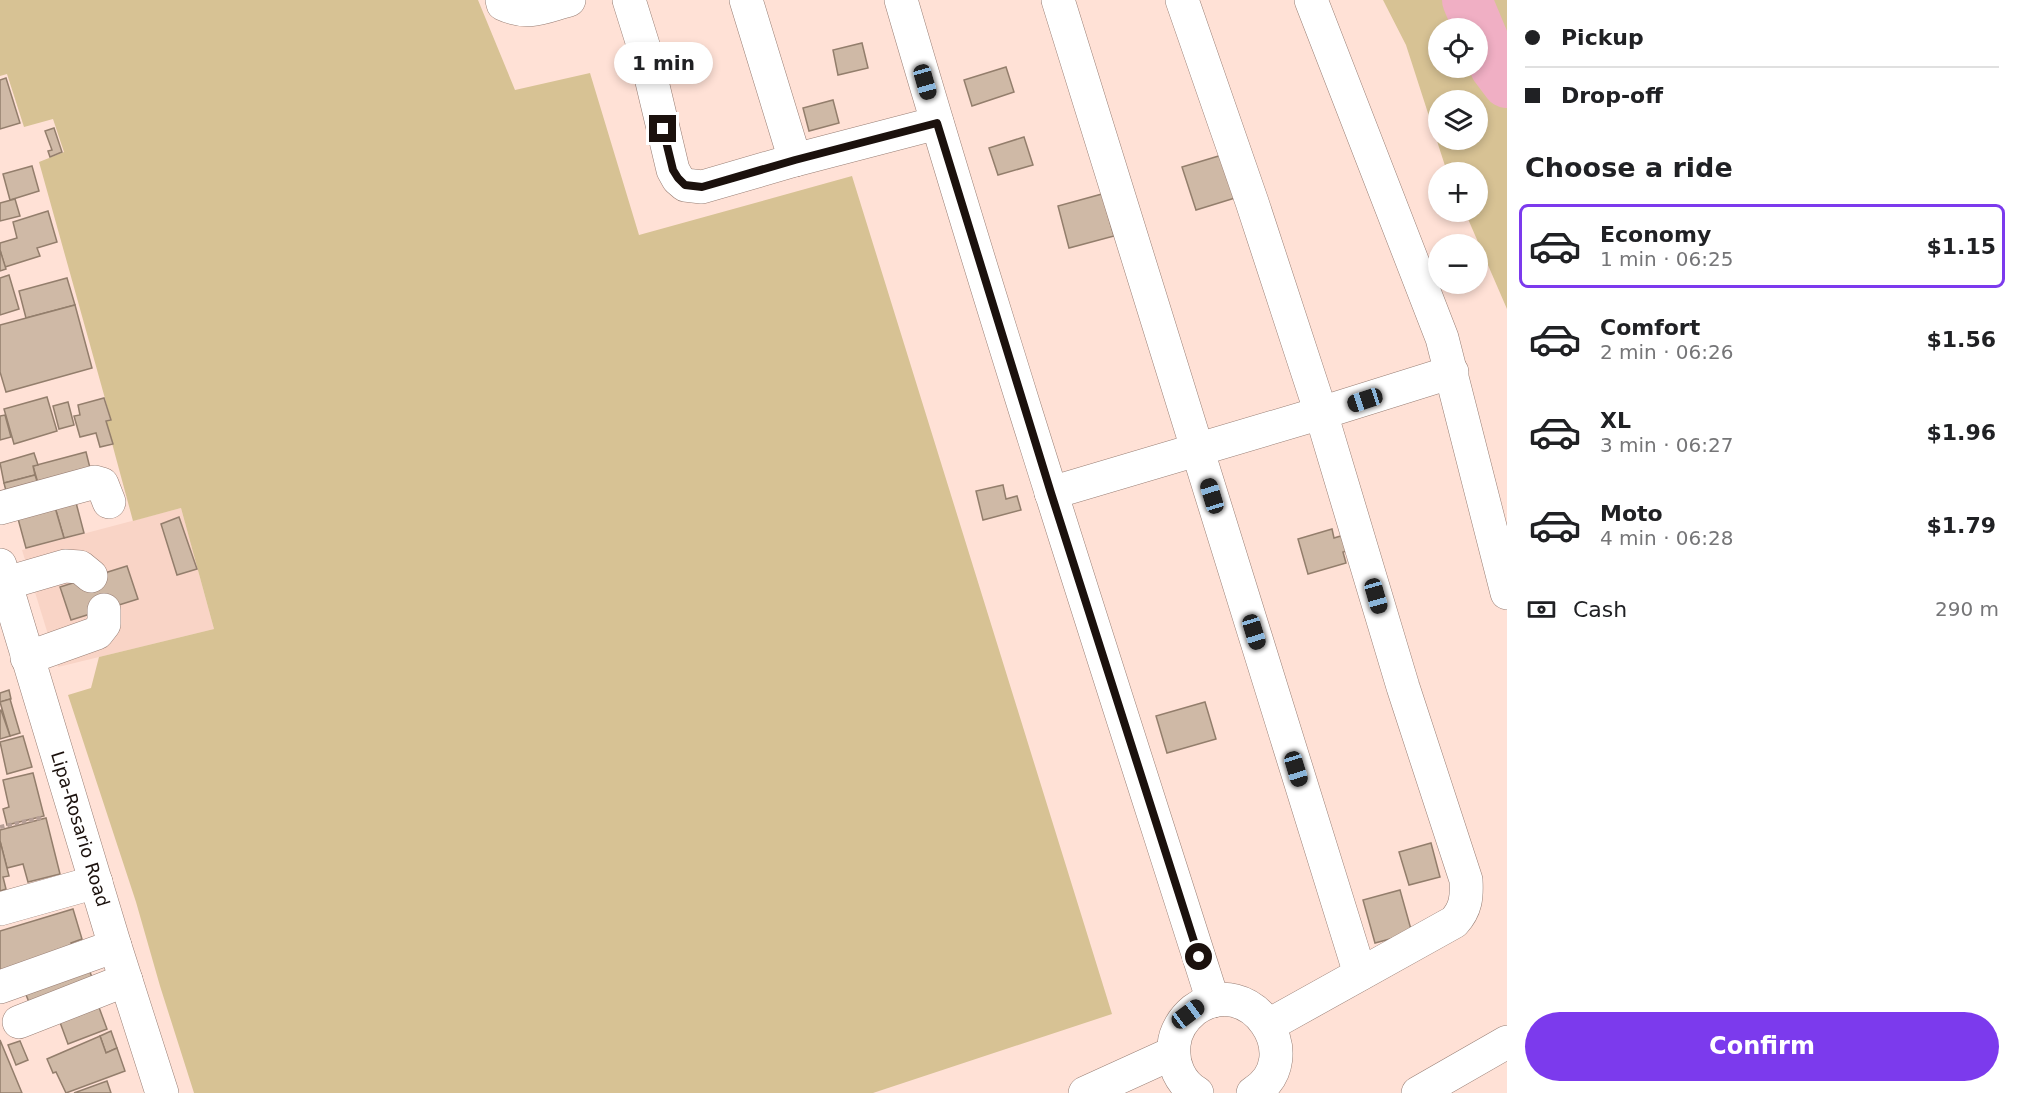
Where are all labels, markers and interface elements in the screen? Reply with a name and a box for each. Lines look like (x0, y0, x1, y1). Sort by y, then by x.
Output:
map controls (1428, 18, 1488, 294)
button: locate (1428, 18, 1488, 78)
text: Pickup (1561, 25, 1644, 50)
callout: 1 min (614, 42, 712, 84)
text: 1 min (632, 51, 695, 75)
car (911, 62, 939, 102)
text: Drop-off (1561, 83, 1663, 108)
button: layers (1428, 90, 1488, 150)
route end (649, 115, 676, 142)
text: Choose a ride (1525, 152, 1733, 183)
button: + (1428, 162, 1488, 222)
icon: car (1528, 219, 1582, 273)
text: Economy (1600, 222, 1711, 247)
button: − (1428, 234, 1488, 294)
text: $1.15 (1926, 234, 1996, 259)
text: 1 min · 06:25 (1600, 247, 1734, 271)
icon: car (1528, 312, 1582, 366)
text: Comfort (1600, 315, 1700, 340)
text: $1.56 (1926, 327, 1996, 352)
text: 2 min · 06:26 (1600, 340, 1734, 364)
car (1345, 386, 1385, 414)
icon: car (1528, 405, 1582, 459)
text: XL (1600, 408, 1631, 433)
text: $1.96 (1926, 420, 1996, 445)
text: 3 min · 06:27 (1600, 433, 1734, 457)
car (1198, 476, 1226, 516)
icon: car (1528, 498, 1582, 552)
text: Moto (1600, 501, 1663, 526)
text: $1.79 (1926, 513, 1996, 538)
text: 4 min · 06:28 (1600, 526, 1734, 550)
car (1362, 576, 1390, 616)
icon: cash (1525, 593, 1558, 626)
text: Cash (1573, 597, 1627, 622)
text: 290 m (1935, 597, 1999, 621)
car (1240, 612, 1268, 652)
street label: Lipa-Rosario Road (47, 749, 114, 909)
car (1282, 749, 1310, 789)
route start (1185, 943, 1212, 970)
car (1168, 996, 1208, 1032)
button: Confirm (1525, 1012, 1999, 1081)

